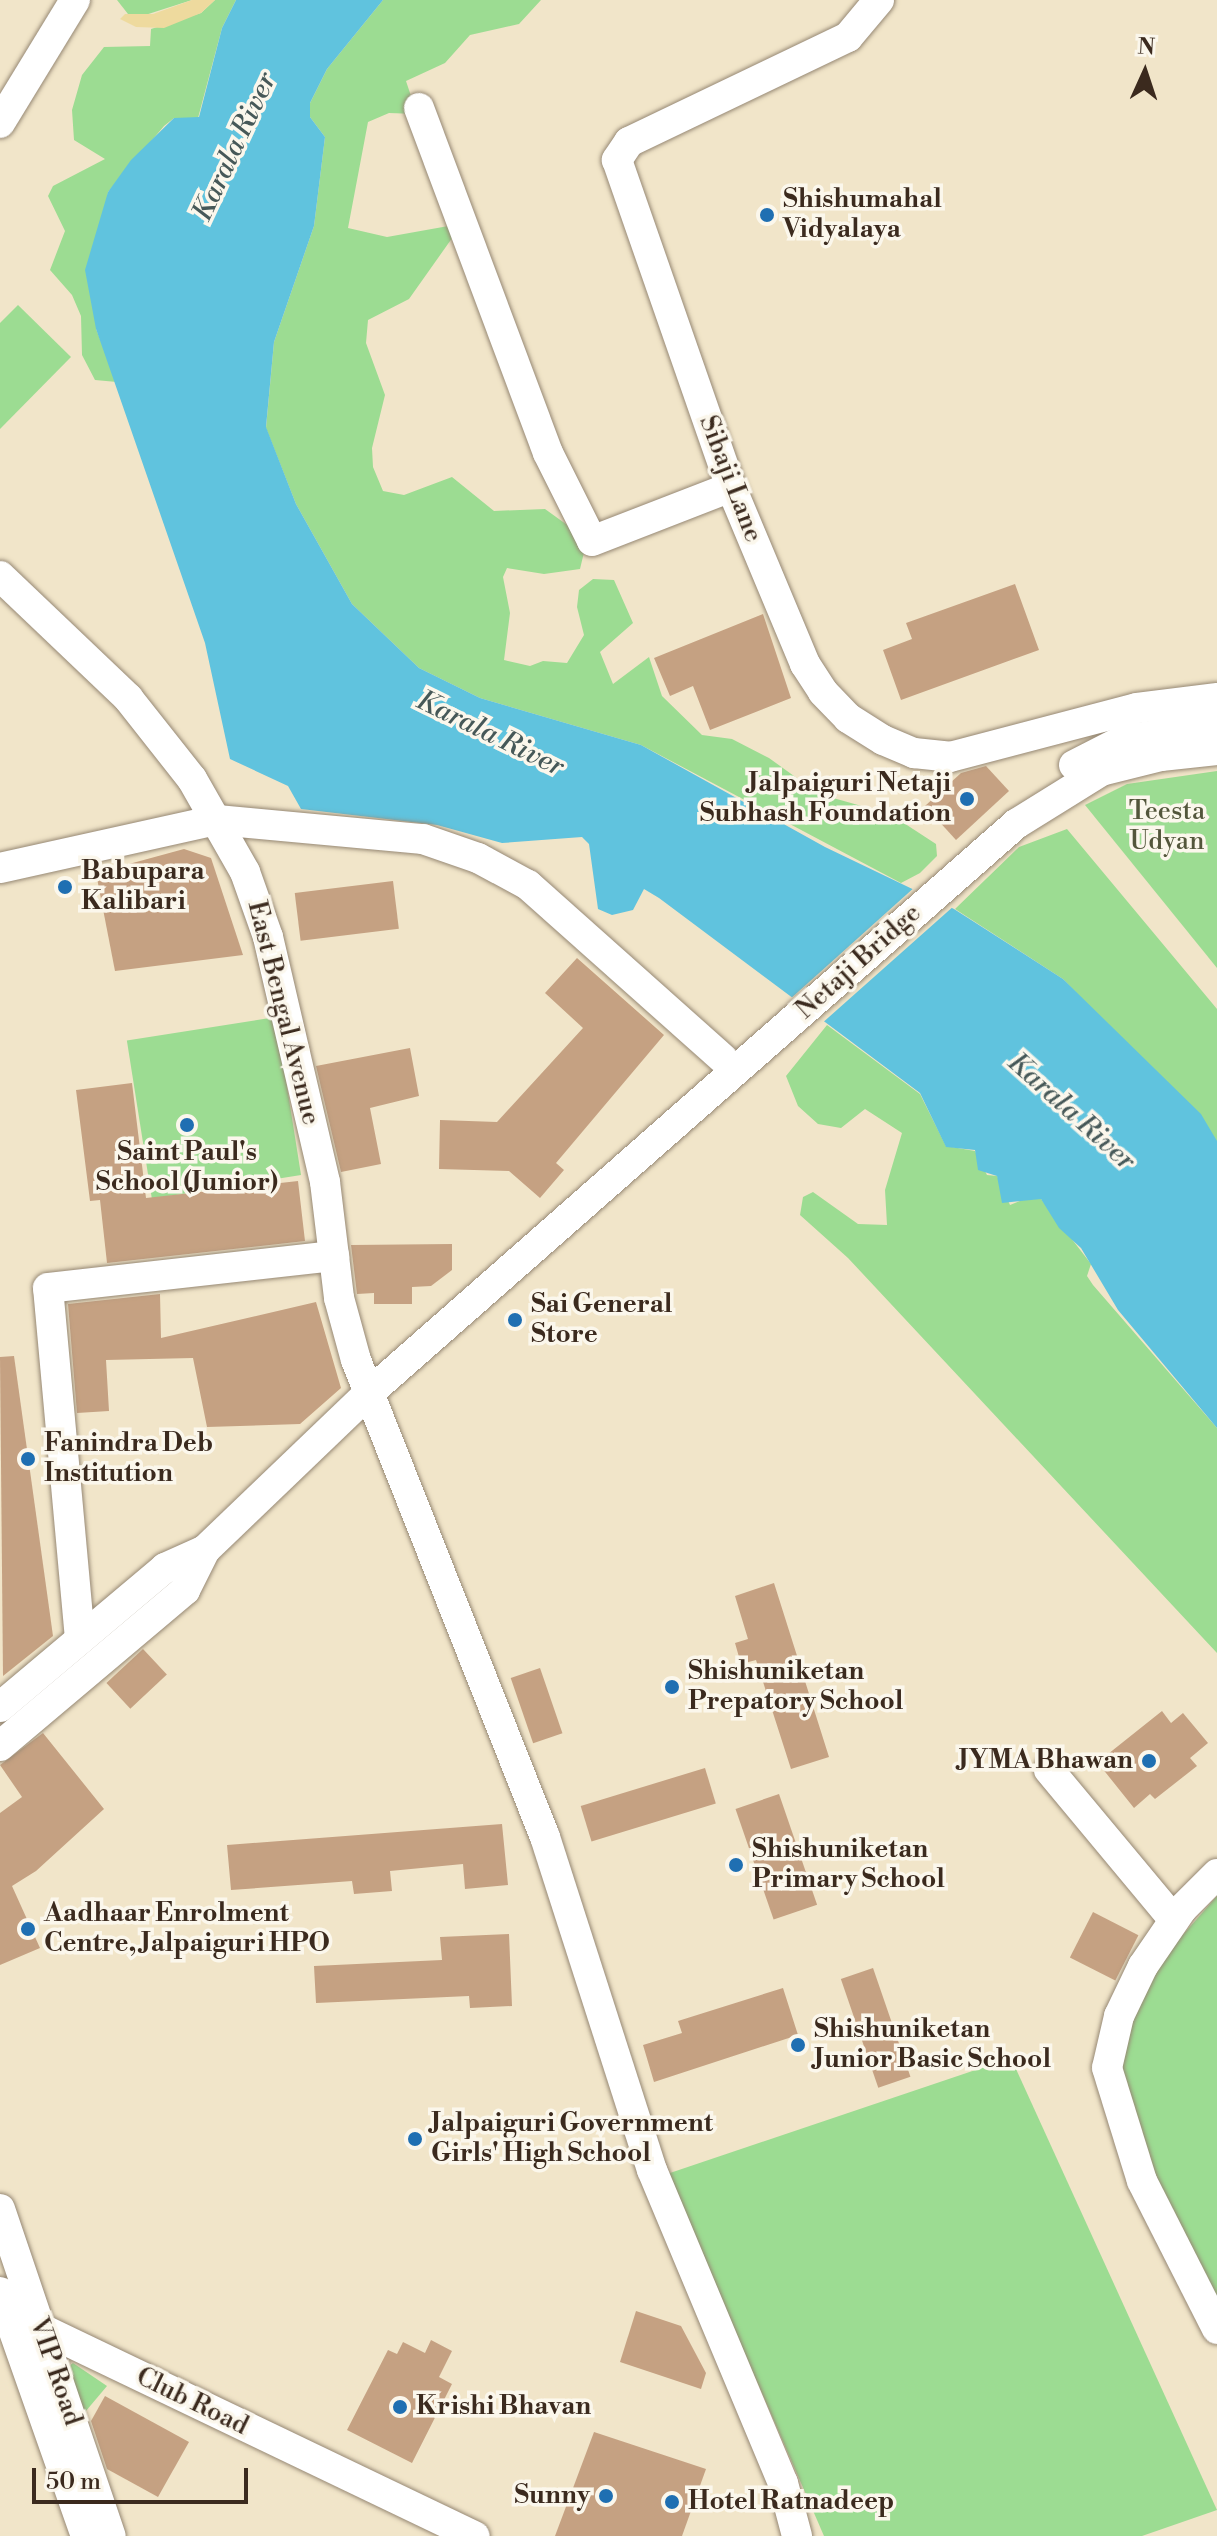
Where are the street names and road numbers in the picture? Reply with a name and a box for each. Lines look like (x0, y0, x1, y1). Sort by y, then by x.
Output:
street label: Sibaji Lane (692, 411, 768, 547)
street label: East Bengal Avenue (240, 898, 326, 1128)
street label: Netaji Bridge (790, 898, 928, 1026)
street label: VIP Road (22, 2314, 88, 2430)
street label: Club Road (131, 2361, 253, 2443)

